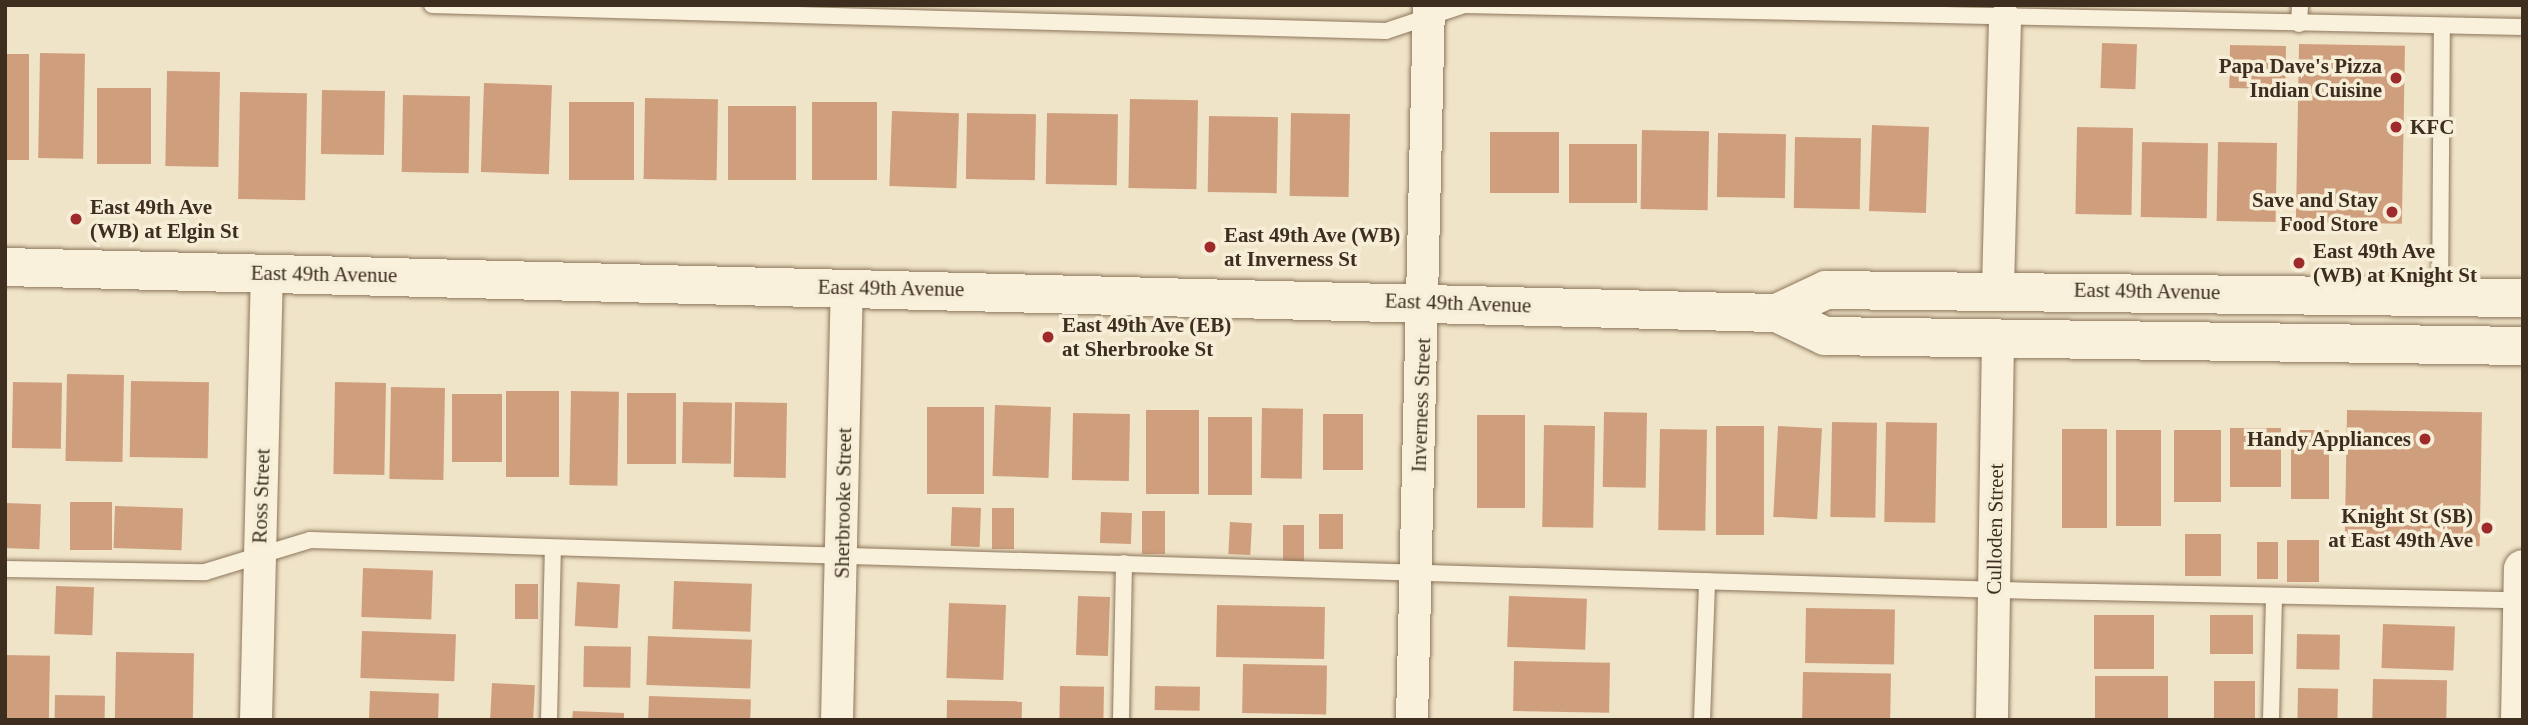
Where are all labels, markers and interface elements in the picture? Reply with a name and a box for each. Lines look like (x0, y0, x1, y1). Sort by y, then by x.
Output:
place label: Papa Dave's Pizza Indian Cuisine (2219, 53, 2382, 103)
marker: Papa Dave's Pizza Indian Cuisine (2388, 70, 2404, 86)
place label: KFC (2410, 114, 2454, 140)
marker: KFC (2388, 119, 2404, 135)
place label: Save and Stay Food Store (2252, 187, 2378, 237)
place label: East 49th Ave (WB) at Elgin St (90, 194, 239, 244)
marker: Save and Stay Food Store (2384, 204, 2400, 220)
marker: East 49th Ave (WB) at Elgin St (68, 211, 84, 227)
place label: East 49th Ave (WB) at Inverness St (1224, 222, 1402, 272)
place label: East 49th Ave (WB) at Knight St (2313, 238, 2477, 288)
marker: East 49th Ave (WB) at Inverness St (1202, 239, 1218, 255)
marker: East 49th Ave (WB) at Knight St (2291, 255, 2307, 271)
street label: East 49th Avenue (250, 260, 398, 288)
street label: East 49th Avenue (817, 274, 965, 302)
street label: East 49th Avenue (2073, 277, 2221, 305)
street label: East 49th Avenue (1384, 288, 1532, 318)
place label: East 49th Ave (EB) at Sherbrooke St (1062, 312, 1233, 362)
marker: East 49th Ave (EB) at Sherbrooke St (1040, 329, 1056, 345)
street label: Inverness Street (1406, 337, 1436, 473)
place label: Handy Appliances (2246, 426, 2411, 452)
street label: Sherbrooke Street (829, 427, 857, 579)
marker: Handy Appliances (2417, 431, 2433, 447)
street label: Ross Street (247, 448, 275, 544)
street label: Culloden Street (1981, 463, 2009, 595)
place label: Knight St (SB) at East 49th Ave (2327, 503, 2473, 553)
marker: Knight St (SB) at East 49th Ave (2479, 520, 2495, 536)

